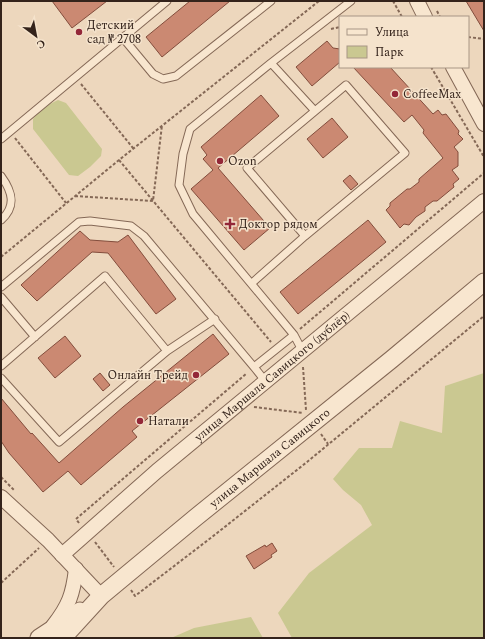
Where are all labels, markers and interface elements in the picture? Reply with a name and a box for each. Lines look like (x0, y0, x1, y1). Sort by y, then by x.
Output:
north arrow (16, 16, 56, 56)
place label: Детский сад № 2708 (87, 16, 141, 49)
legend (339, 16, 469, 68)
text: Улица (375, 23, 409, 42)
marker: Детский сад № 2708 (74, 27, 84, 37)
text: С (33, 35, 49, 53)
text: Парк (375, 43, 404, 62)
place label: CoffeeMax (403, 85, 461, 104)
marker: CoffeeMax (390, 89, 400, 99)
place label: Ozon (228, 152, 257, 171)
marker: Ozon (215, 156, 225, 166)
place label: Доктор рядом (239, 215, 318, 234)
marker: Доктор рядом (224, 218, 236, 230)
street label: улица Маршала Савицкого (дублёр) (189, 306, 354, 447)
place label: Онлайн Трейд (108, 366, 188, 385)
marker: Онлайн Трейд (191, 370, 201, 380)
street label: улица Маршала Савицкого (205, 403, 334, 513)
place label: Натали (148, 412, 189, 431)
marker: Натали (135, 416, 145, 426)

